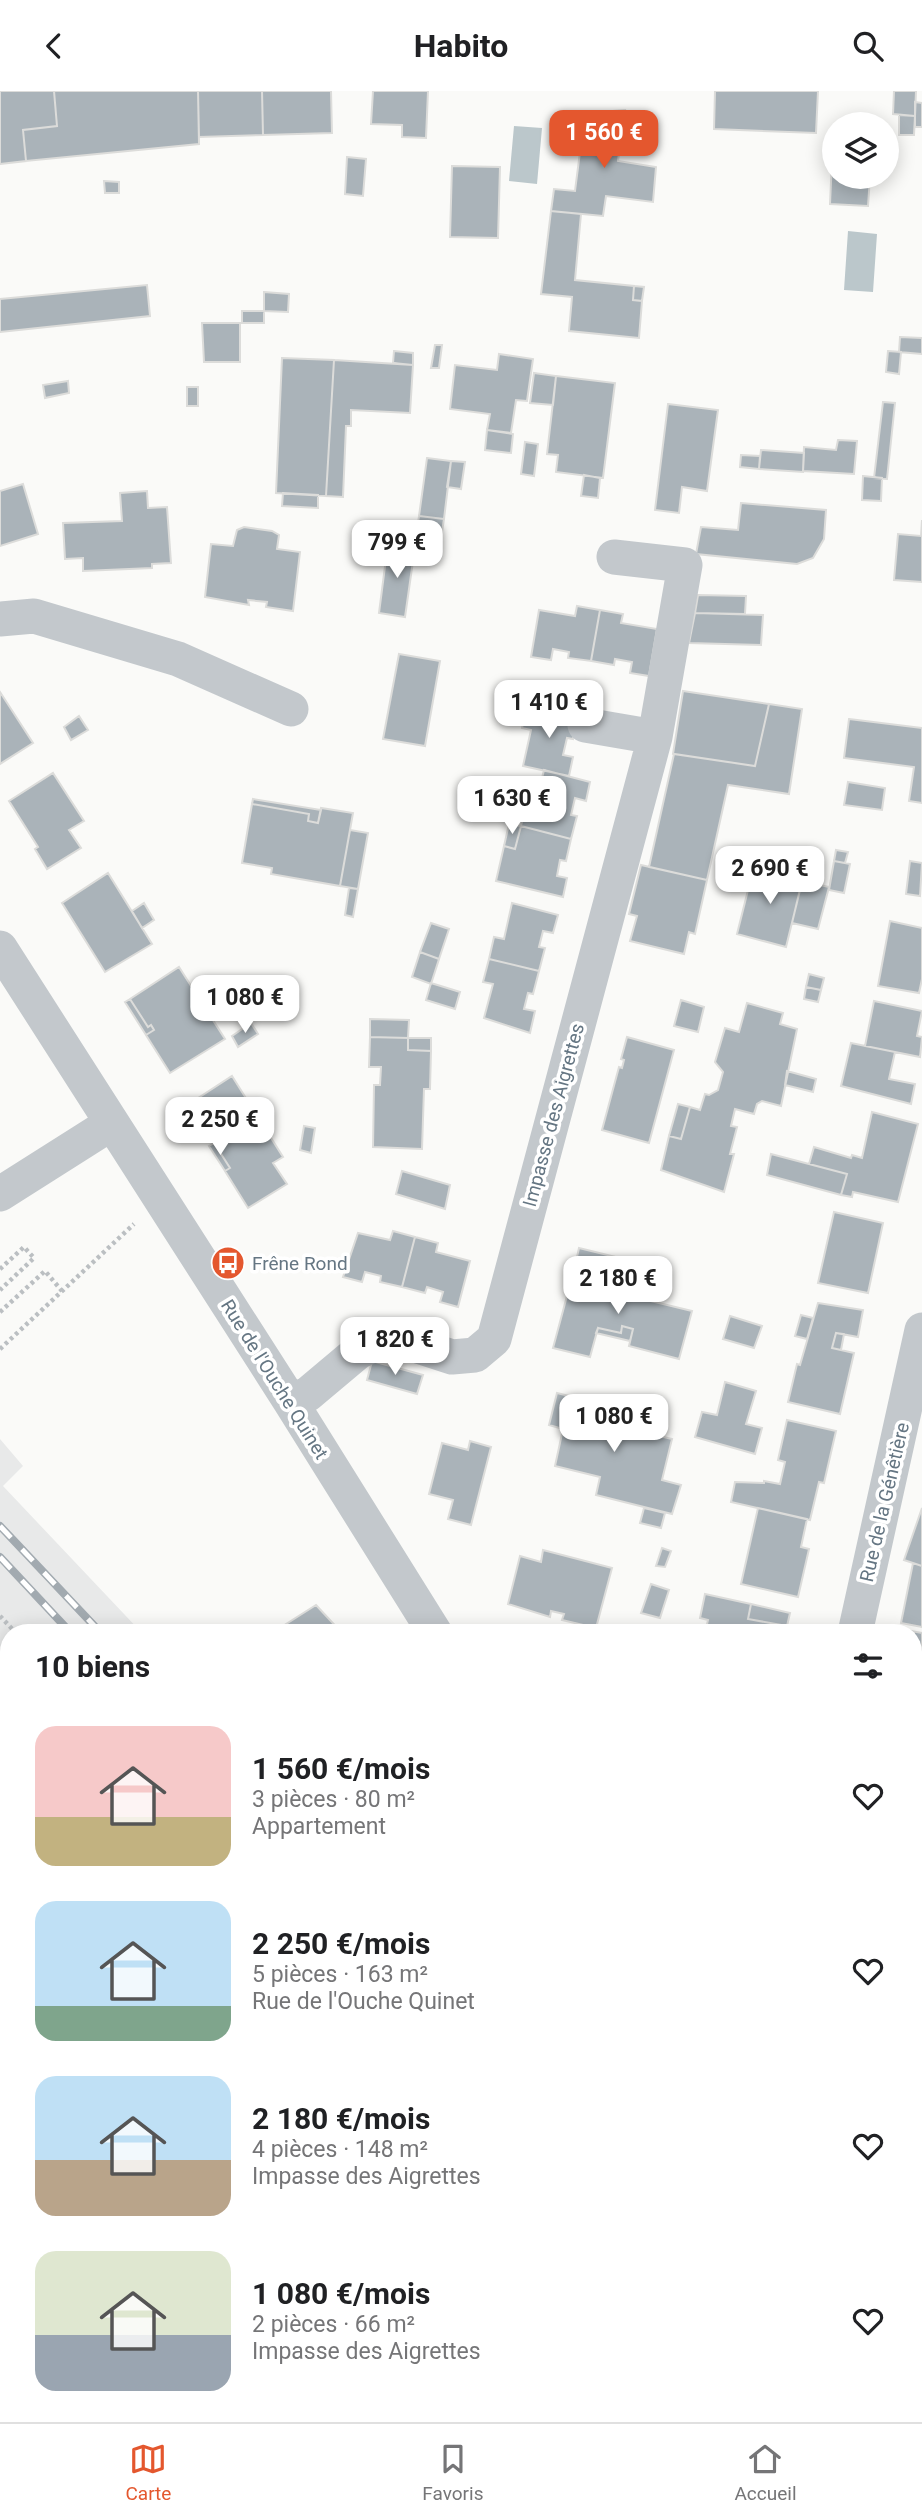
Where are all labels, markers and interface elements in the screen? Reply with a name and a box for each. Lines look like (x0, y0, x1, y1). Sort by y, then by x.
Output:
icon: back (35, 27, 73, 65)
text: Habito (414, 27, 508, 65)
icon: search (849, 27, 887, 65)
pin: 1 560 € (539, 111, 669, 170)
map controls (822, 112, 899, 189)
button: layers (822, 112, 899, 189)
text: 1 560 € (565, 119, 643, 146)
pin: 799 € (348, 521, 446, 580)
text: 799 € (368, 529, 426, 556)
pin: 1 410 € (484, 681, 614, 740)
text: 1 410 € (510, 689, 588, 716)
pin: 1 630 € (447, 777, 577, 836)
text: 1 630 € (473, 785, 551, 812)
pin: 2 690 € (705, 847, 835, 906)
text: 2 690 € (731, 855, 809, 882)
pin: 1 080 € (180, 975, 310, 1035)
text: 1 080 € (206, 984, 284, 1011)
street label: Impasse des Aigrettes (518, 1021, 589, 1209)
pin: 2 250 € (155, 1097, 285, 1157)
text: 2 250 € (181, 1106, 259, 1133)
bus stop icon: Frêne Rond (209, 1244, 247, 1282)
place label: Frêne Rond (252, 1252, 348, 1275)
pin: 2 180 € (553, 1257, 683, 1316)
text: 2 180 € (579, 1265, 657, 1292)
street label: Rue de l'Ouche Quinet (216, 1295, 333, 1463)
pin: 1 820 € (330, 1317, 460, 1377)
text: 1 820 € (356, 1326, 434, 1353)
pin: 1 080 € (549, 1395, 679, 1454)
text: 1 080 € (575, 1403, 653, 1430)
street label: Rue de la Génêtière (855, 1420, 914, 1584)
icon: filters (849, 1647, 887, 1685)
text: 10 biens (35, 1649, 150, 1684)
text: 1 560 €/mois (252, 1751, 430, 1786)
icon: home (91, 1754, 175, 1838)
icon: heart (849, 1777, 887, 1815)
text: 3 pièces · 80 m² (252, 1786, 415, 1813)
text: Appartement (252, 1813, 386, 1840)
text: 2 250 €/mois (252, 1926, 430, 1961)
icon: home (91, 1929, 175, 2013)
icon: heart (849, 1952, 887, 1990)
text: 5 pièces · 163 m² (252, 1961, 428, 1988)
text: Rue de l'Ouche Quinet (252, 1988, 475, 2015)
text: 2 180 €/mois (252, 2101, 430, 2136)
icon: home (91, 2104, 175, 2188)
icon: heart (849, 2127, 887, 2165)
text: 4 pièces · 148 m² (252, 2136, 428, 2163)
text: Impasse des Aigrettes (252, 2163, 481, 2190)
text: 1 080 €/mois (252, 2276, 430, 2311)
icon: home (91, 2279, 175, 2363)
icon: heart (849, 2302, 887, 2340)
text: 2 pièces · 66 m² (252, 2311, 415, 2338)
text: Impasse des Aigrettes (252, 2338, 481, 2365)
tab: Carte (125, 2440, 171, 2505)
tab: Favoris (422, 2440, 483, 2505)
tab: Accueil (734, 2440, 797, 2505)

